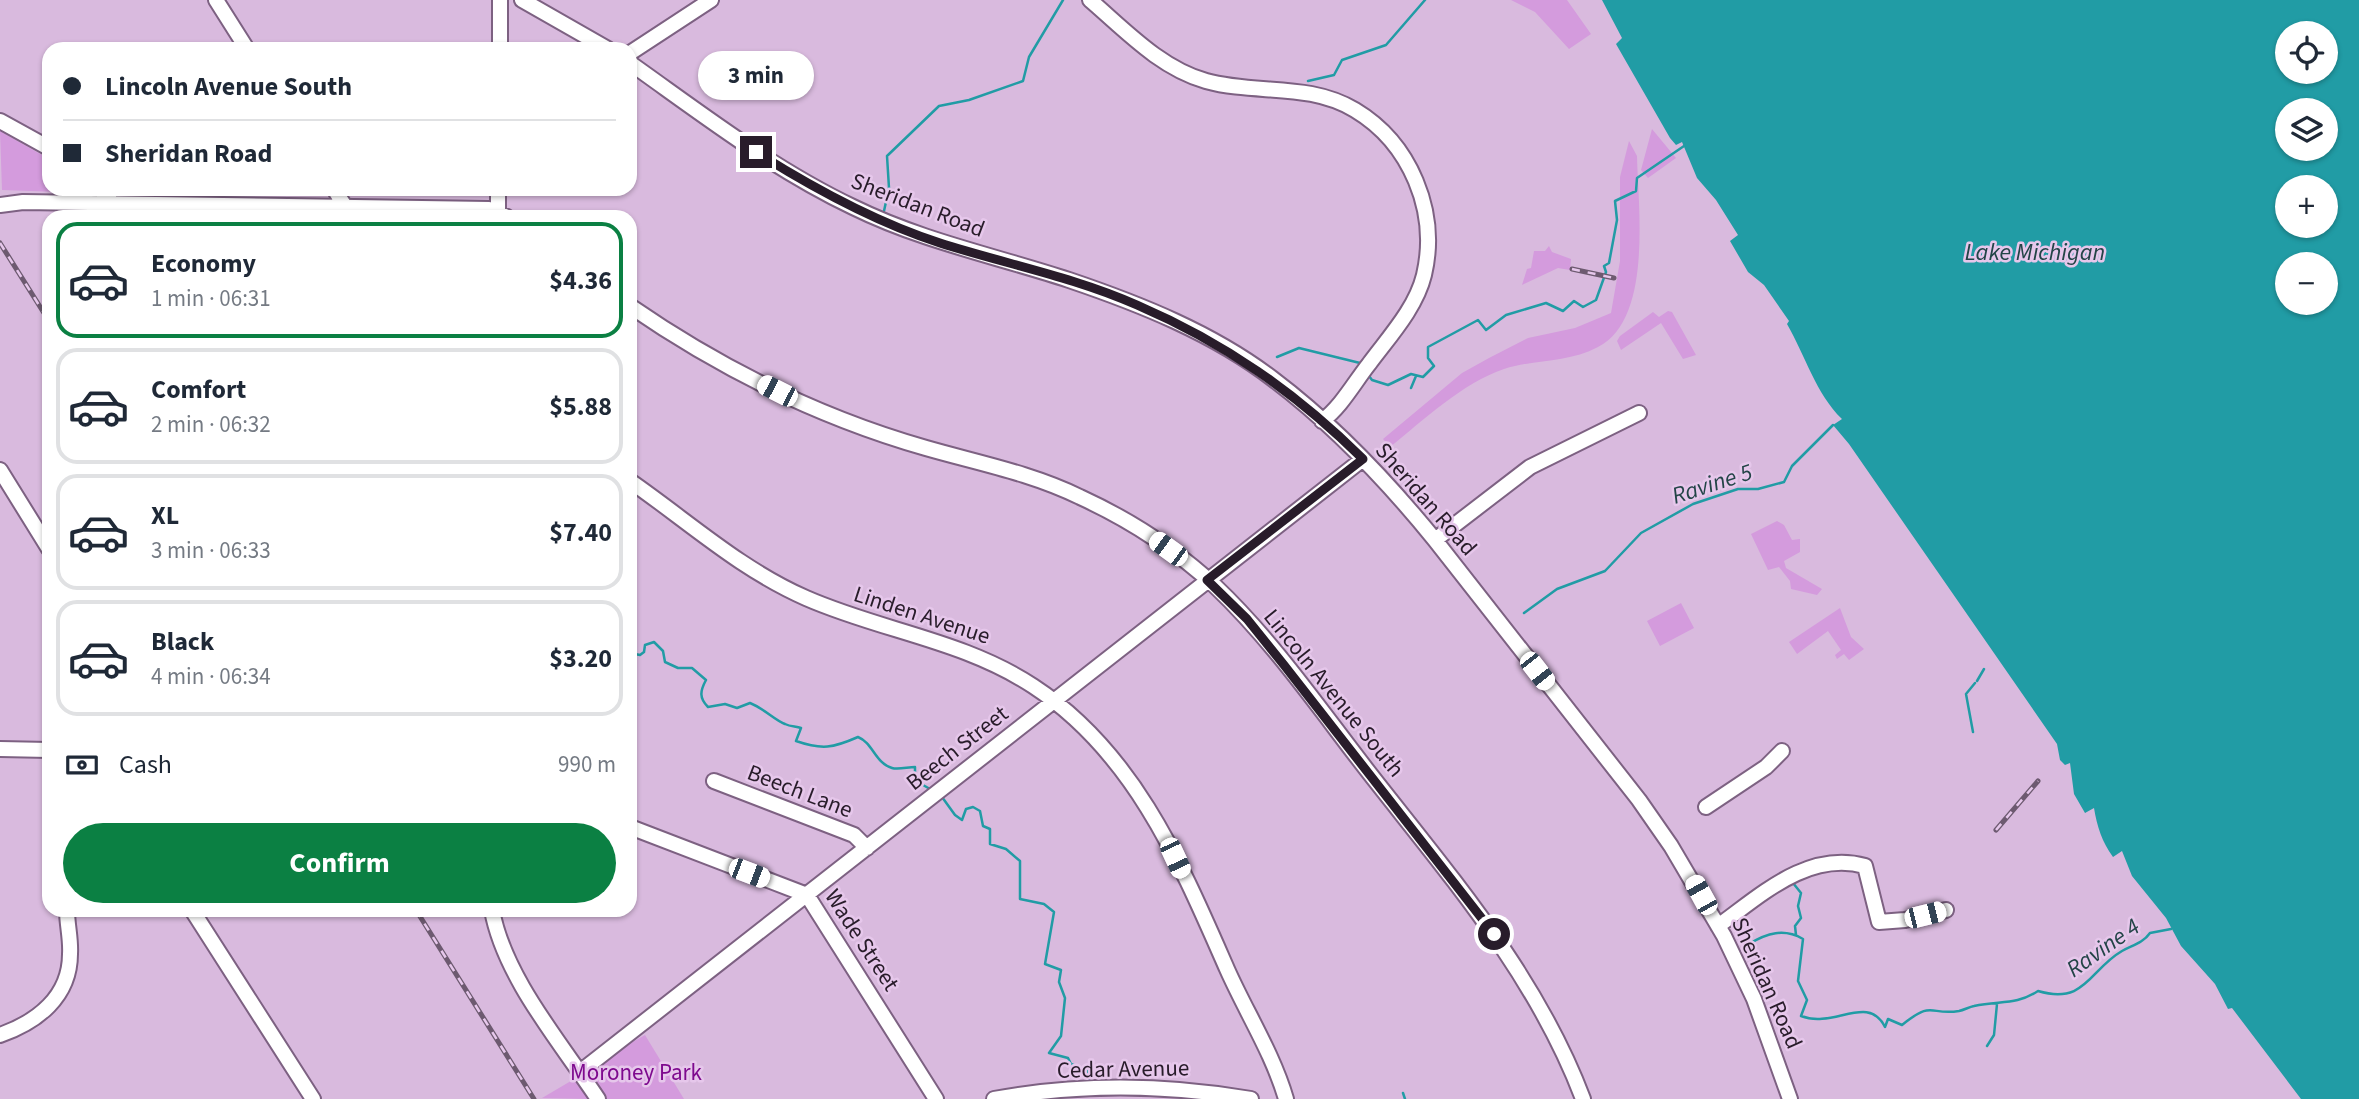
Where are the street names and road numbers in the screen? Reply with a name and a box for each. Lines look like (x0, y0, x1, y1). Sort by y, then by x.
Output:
street label: Sheridan Road (846, 164, 990, 246)
street label: Sheridan Road (1367, 435, 1485, 563)
street label: Linden Avenue (850, 577, 994, 653)
street label: Lincoln Avenue South (1256, 602, 1412, 784)
street label: Beech Street (899, 697, 1015, 798)
street label: Beech Lane (742, 756, 858, 826)
street label: Wade Street (817, 882, 907, 998)
street label: Sheridan Road (1723, 912, 1811, 1054)
street label: Cedar Avenue (1057, 1051, 1189, 1087)

